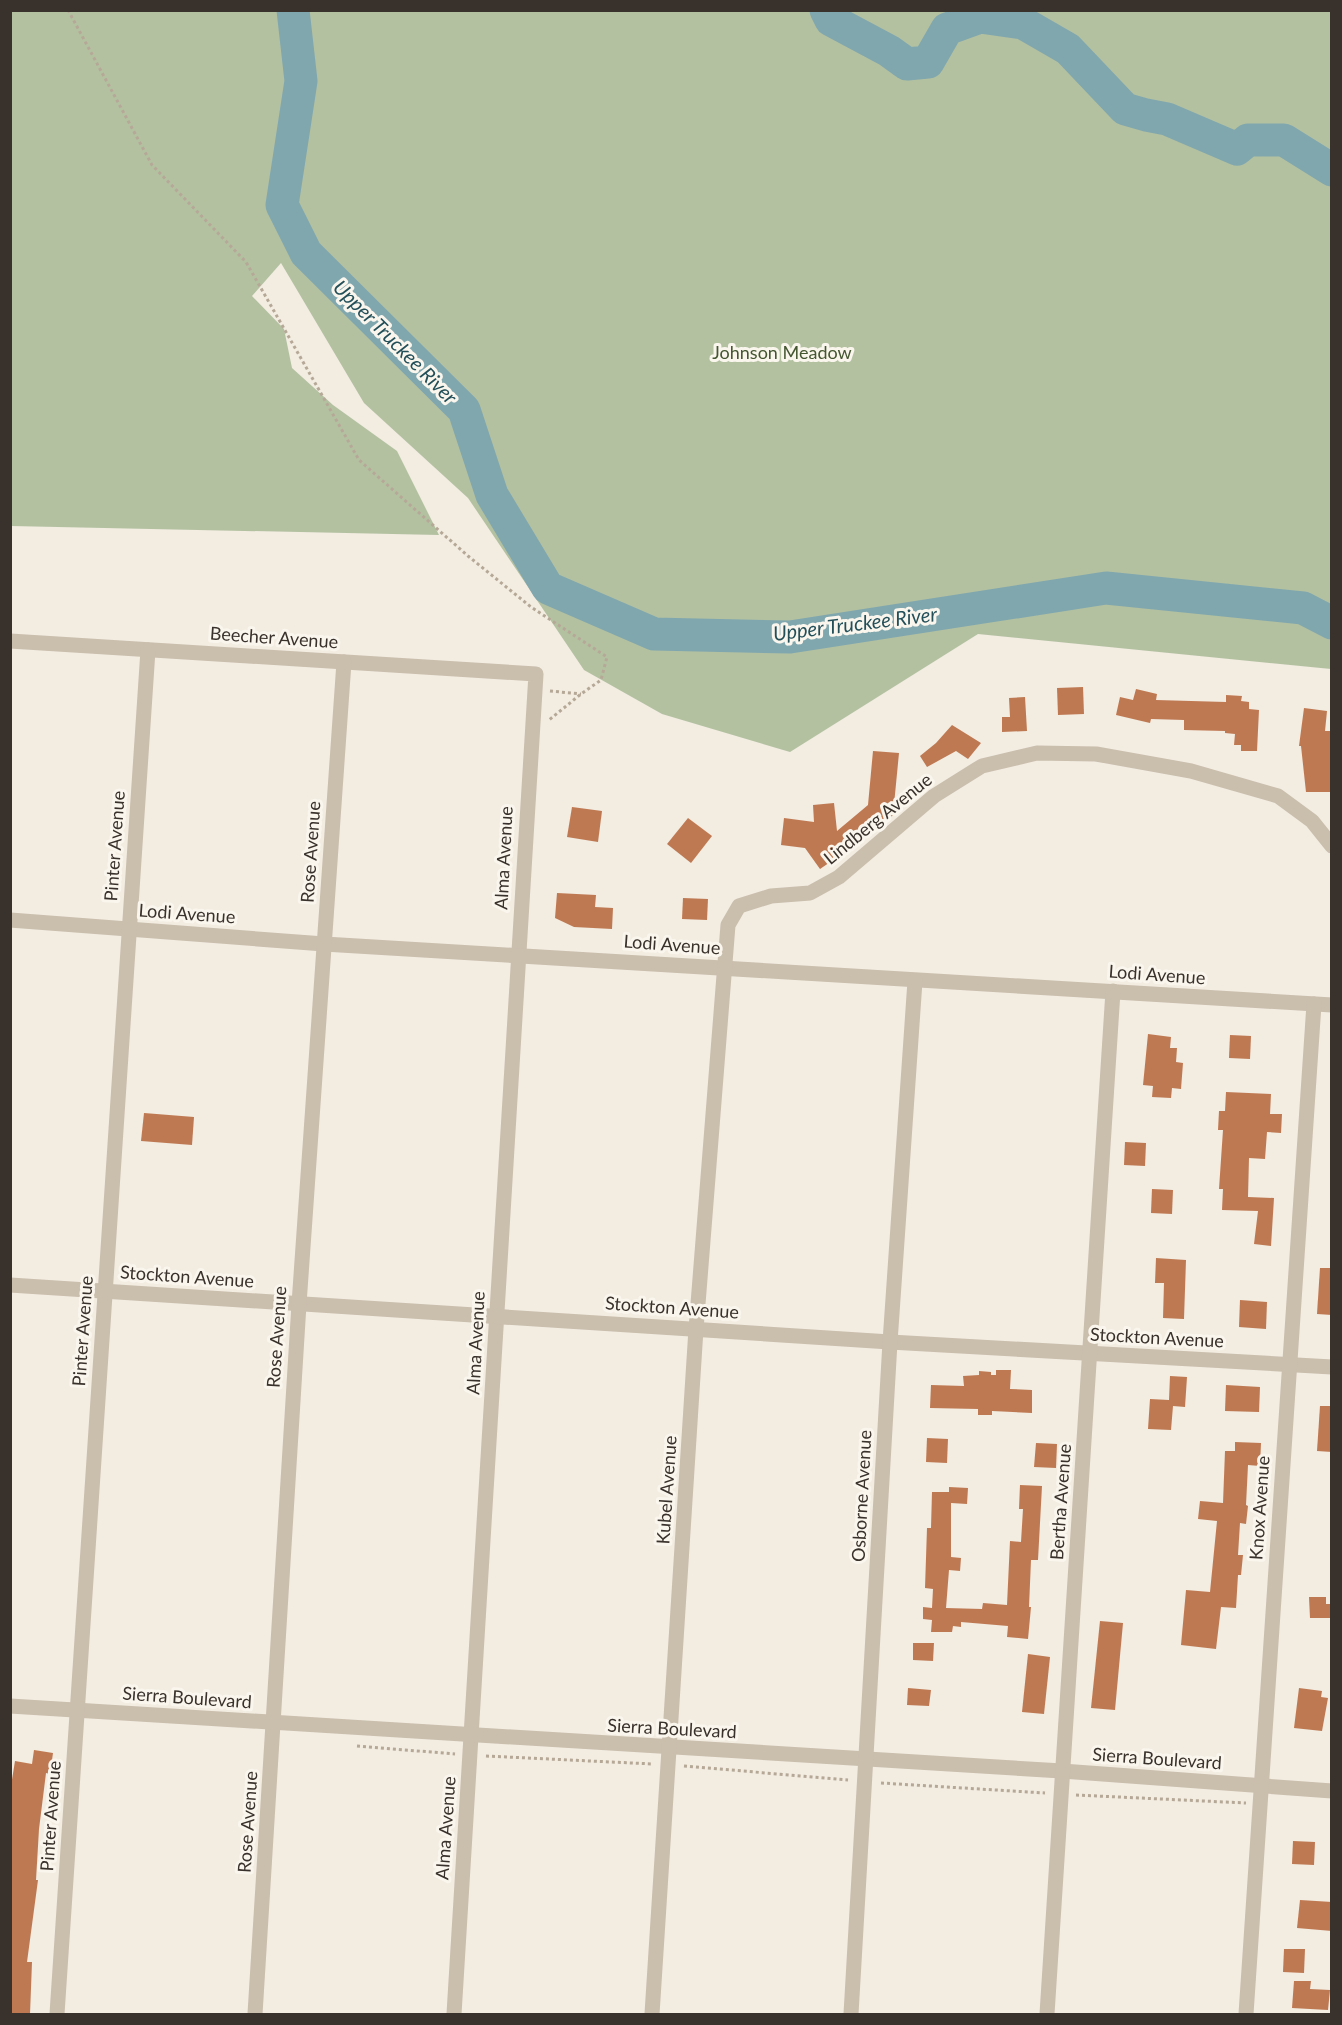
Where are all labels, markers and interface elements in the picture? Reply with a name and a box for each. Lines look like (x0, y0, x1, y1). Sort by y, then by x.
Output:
water label: Upper Truckee River (329, 275, 463, 409)
park label: Johnson Meadow (712, 341, 852, 363)
water label: Upper Truckee River (772, 601, 939, 645)
street label: Beecher Avenue (209, 622, 339, 652)
street label: Lindberg Avenue (819, 768, 936, 868)
street label: Pinter Avenue (99, 790, 129, 902)
street label: Rose Avenue (295, 800, 325, 903)
street label: Alma Avenue (489, 806, 517, 910)
street label: Lodi Avenue (138, 899, 236, 927)
street label: Lodi Avenue (623, 930, 721, 958)
street label: Lodi Avenue (1108, 960, 1206, 988)
street label: Stockton Avenue (119, 1260, 255, 1292)
street label: Pinter Avenue (67, 1275, 97, 1387)
street label: Rose Avenue (261, 1285, 291, 1388)
street label: Alma Avenue (461, 1291, 489, 1395)
street label: Stockton Avenue (604, 1291, 740, 1323)
street label: Stockton Avenue (1090, 1323, 1225, 1351)
street label: Osborne Avenue (847, 1429, 875, 1562)
street label: Kubel Avenue (651, 1435, 681, 1545)
street label: Bertha Avenue (1045, 1443, 1075, 1561)
street label: Knox Avenue (1244, 1455, 1274, 1561)
street label: Sierra Boulevard (122, 1682, 252, 1712)
street label: Sierra Boulevard (607, 1714, 737, 1742)
street label: Sierra Boulevard (1092, 1743, 1222, 1773)
street label: Pinter Avenue (35, 1760, 65, 1872)
street label: Rose Avenue (232, 1770, 262, 1873)
street label: Alma Avenue (430, 1775, 460, 1880)

